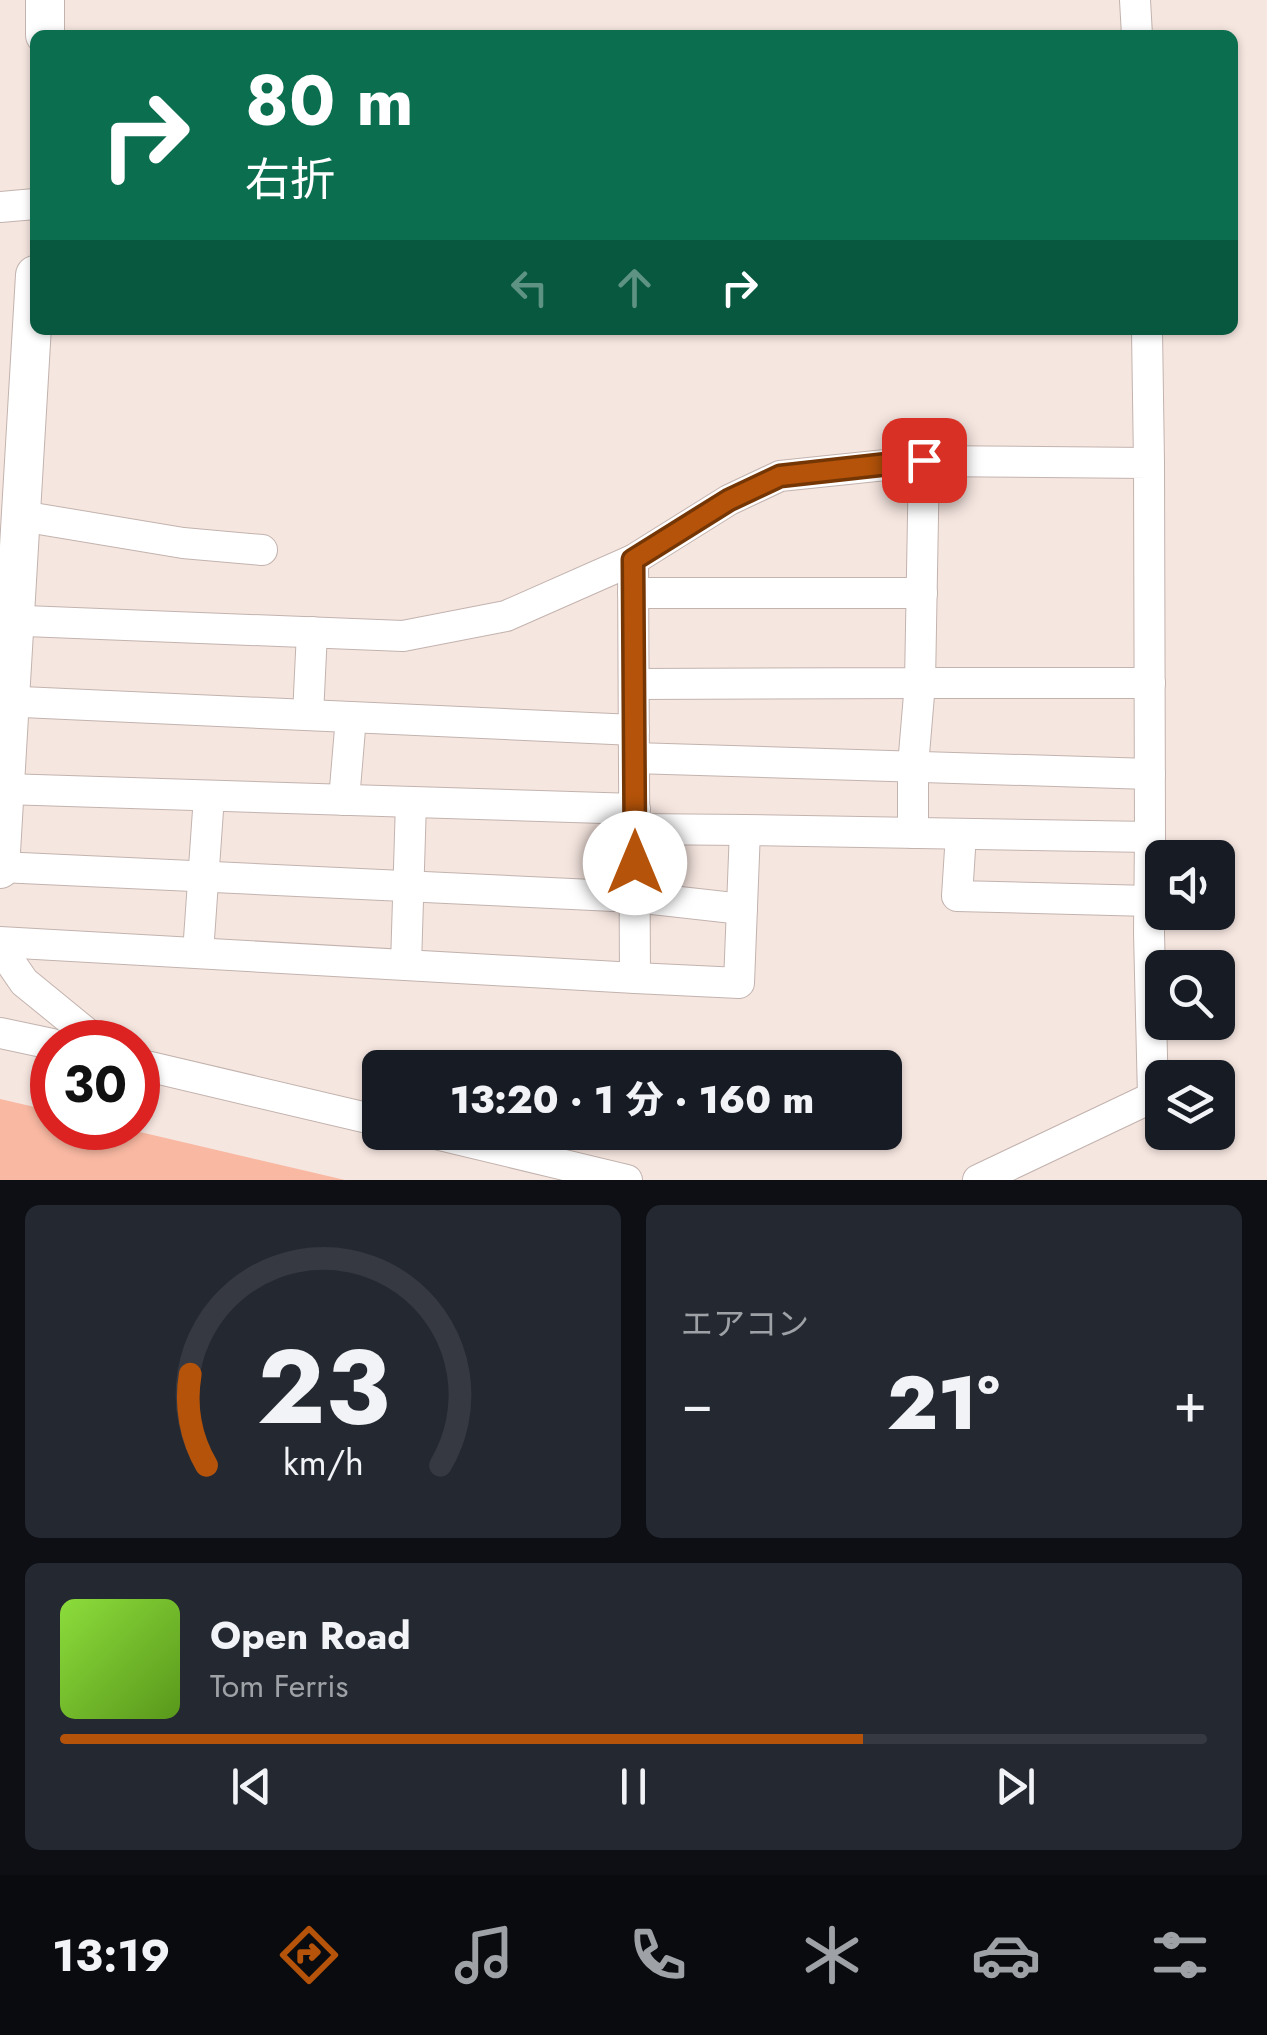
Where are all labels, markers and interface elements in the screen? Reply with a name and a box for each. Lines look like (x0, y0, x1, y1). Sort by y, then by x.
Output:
text: 80 m (245, 50, 414, 151)
icon: right (80, 70, 210, 200)
text: 右折 (245, 147, 335, 212)
icon: left (502, 260, 557, 315)
icon: ahead (607, 260, 662, 315)
icon: right (712, 260, 767, 315)
pin (882, 418, 967, 503)
icon: arrive (897, 433, 952, 488)
position arrow (583, 811, 687, 915)
map controls (1145, 840, 1235, 1150)
button: sound (1145, 840, 1235, 930)
button: search (1145, 950, 1235, 1040)
speed limit sign: 30 (30, 1020, 160, 1150)
button: layers (1145, 1060, 1235, 1150)
text: 13:20 · 1 分 · 160 m (450, 1072, 814, 1127)
text: エアコン (681, 1301, 809, 1347)
text: 23 (257, 1312, 389, 1462)
text: 21° (887, 1349, 1000, 1457)
text: − (681, 1363, 713, 1443)
text: + (1173, 1363, 1207, 1443)
text: km/h (283, 1437, 363, 1488)
text: Open Road (210, 1608, 411, 1663)
text: Tom Ferris (210, 1663, 348, 1709)
icon: previous (224, 1759, 279, 1814)
icon: pause (606, 1759, 661, 1814)
icon: next (988, 1759, 1043, 1814)
icon: directions (274, 1920, 344, 1990)
icon: music (449, 1920, 519, 1990)
icon: phone (623, 1920, 693, 1990)
icon: climate (797, 1920, 867, 1990)
icon: car (971, 1920, 1041, 1990)
icon: filters (1145, 1920, 1215, 1990)
text: 13:19 (52, 1923, 170, 1988)

